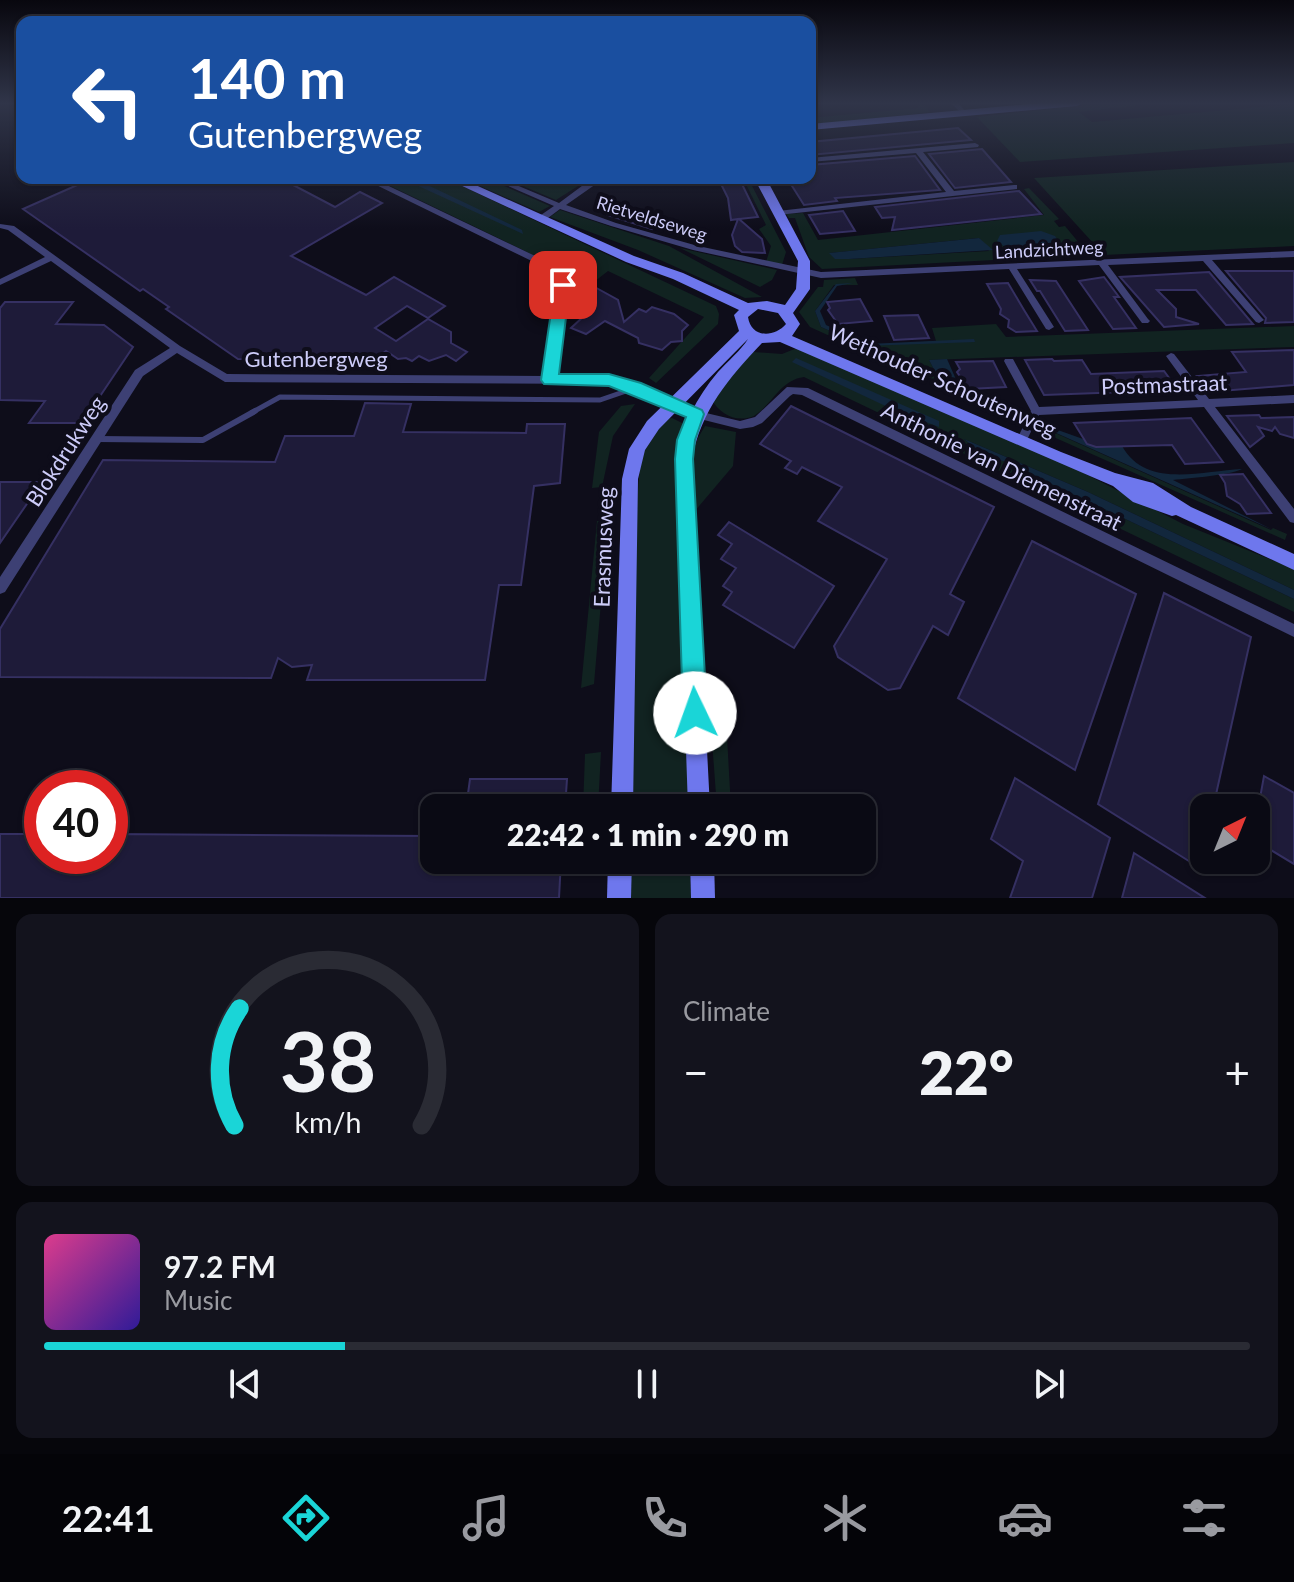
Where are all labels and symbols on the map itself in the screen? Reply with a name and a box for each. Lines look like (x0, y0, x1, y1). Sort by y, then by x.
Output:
street label: Rietveldseweg (594, 191, 710, 245)
street label: Landzichtweg (994, 235, 1104, 263)
pin (529, 251, 597, 319)
street label: Wethouder Schoutenweg (825, 318, 1061, 442)
street label: Gutenbergweg (244, 345, 388, 372)
street label: Postmastraat (1100, 368, 1228, 400)
street label: Blokdrukweg (19, 391, 111, 511)
street label: Anthonie van Diemenstraat (877, 396, 1127, 536)
street label: Erasmusweg (587, 486, 619, 608)
position arrow (653, 671, 737, 755)
speed limit sign: 40 (24, 770, 128, 874)
north arrow (1190, 794, 1270, 874)

